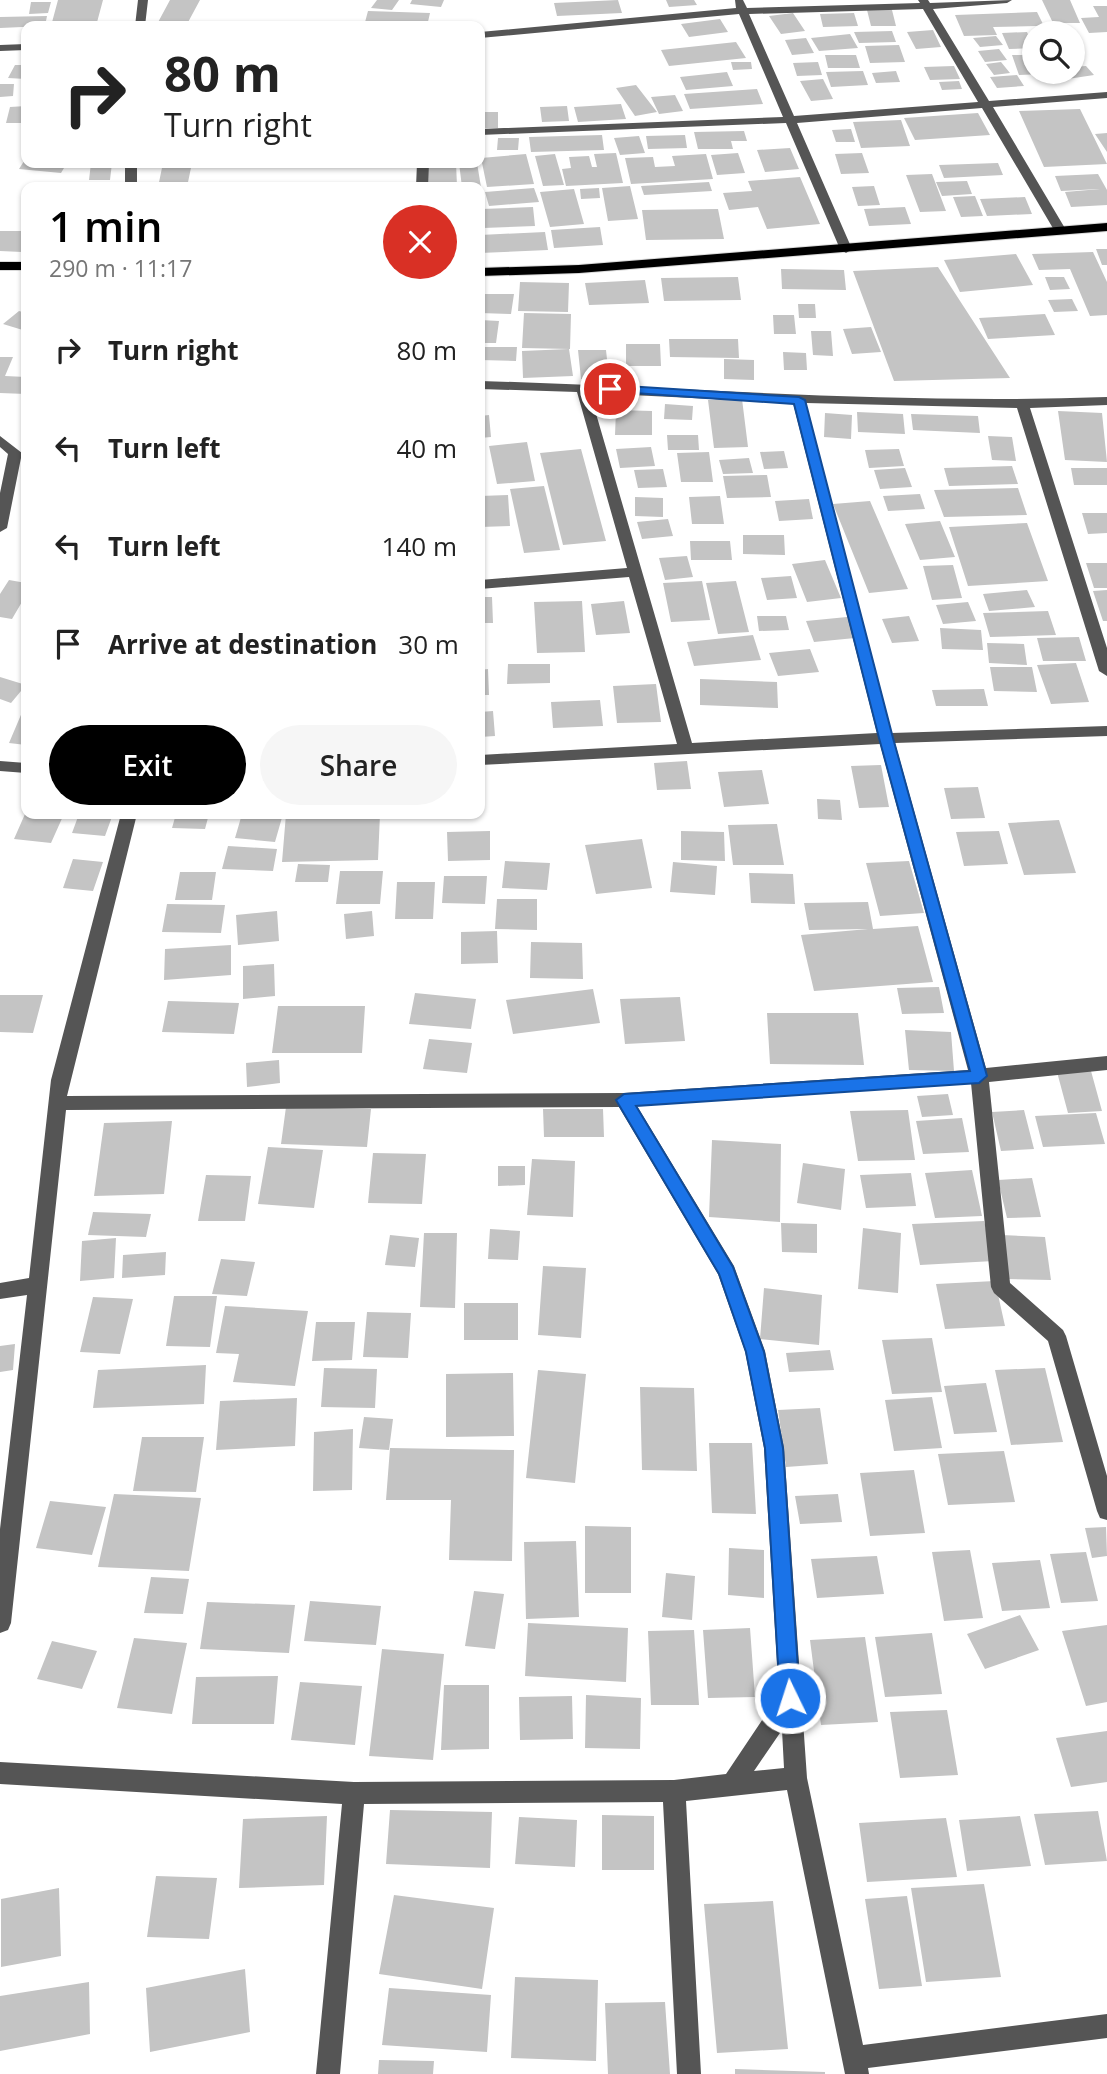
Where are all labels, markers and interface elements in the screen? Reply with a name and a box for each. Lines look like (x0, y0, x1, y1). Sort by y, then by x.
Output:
map controls (1022, 21, 1085, 84)
button: search (1022, 21, 1085, 84)
text: 80 m (164, 40, 281, 106)
icon: right (49, 49, 140, 140)
text: Turn right (164, 103, 312, 146)
text: 1 min (49, 197, 162, 254)
button: close (383, 205, 457, 279)
text: 290 m · 11:17 (49, 252, 192, 284)
icon: right (49, 331, 87, 369)
text: Turn right (108, 332, 239, 368)
text: 80 m (396, 332, 457, 368)
pin (580, 359, 640, 419)
icon: arrive (591, 370, 629, 408)
icon: left (49, 429, 87, 467)
text: Turn left (108, 430, 220, 466)
text: 40 m (396, 430, 457, 466)
icon: left (49, 527, 87, 565)
text: Turn left (108, 528, 220, 564)
text: 140 m (382, 528, 457, 564)
icon: arrive (49, 625, 87, 663)
text: Arrive at destination (108, 626, 377, 662)
text: 30 m (398, 626, 459, 662)
button: Exit (49, 725, 246, 805)
button: Share (260, 725, 457, 805)
position arrow (753, 1661, 827, 1735)

